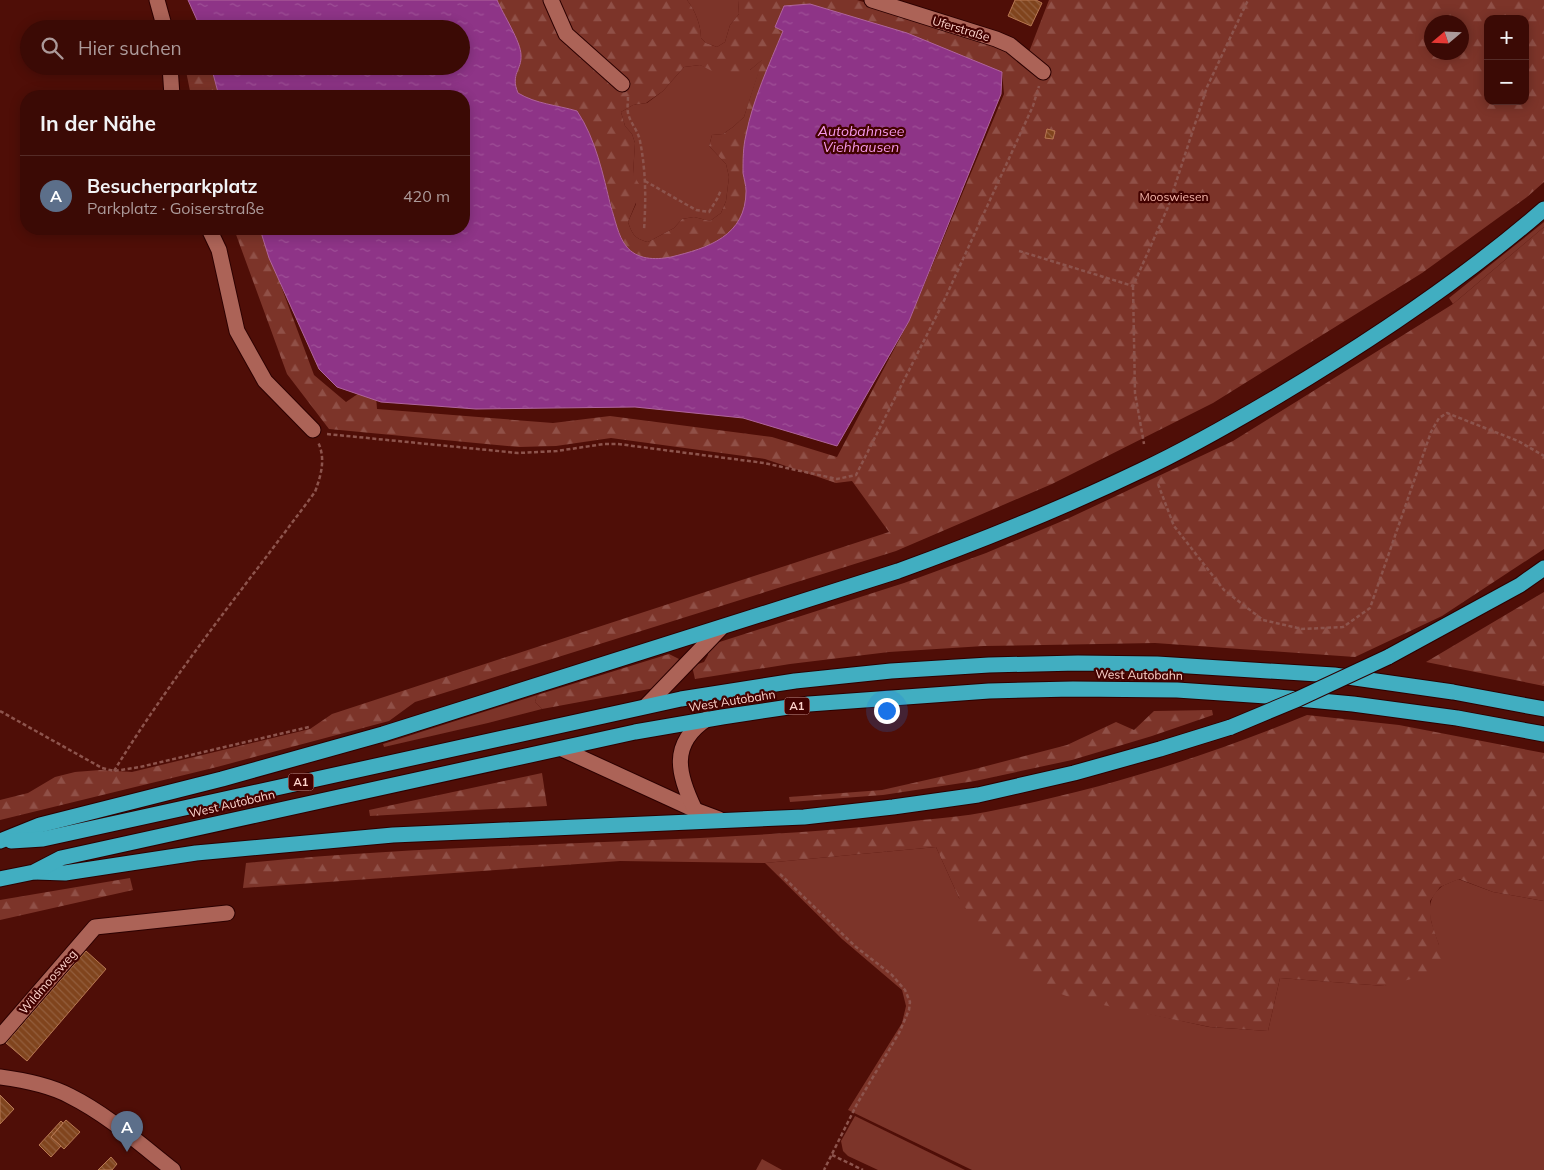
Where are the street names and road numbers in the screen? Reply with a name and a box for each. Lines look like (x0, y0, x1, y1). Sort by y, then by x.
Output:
street label: Uferstraße (931, 13, 992, 44)
street label: West Autobahn (1095, 666, 1183, 683)
street label: West Autobahn (687, 686, 776, 715)
road number: A1 (784, 698, 810, 714)
road number: A1 (288, 774, 314, 790)
street label: West Autobahn (188, 786, 276, 821)
street label: Wildmoosweg (16, 946, 80, 1017)

